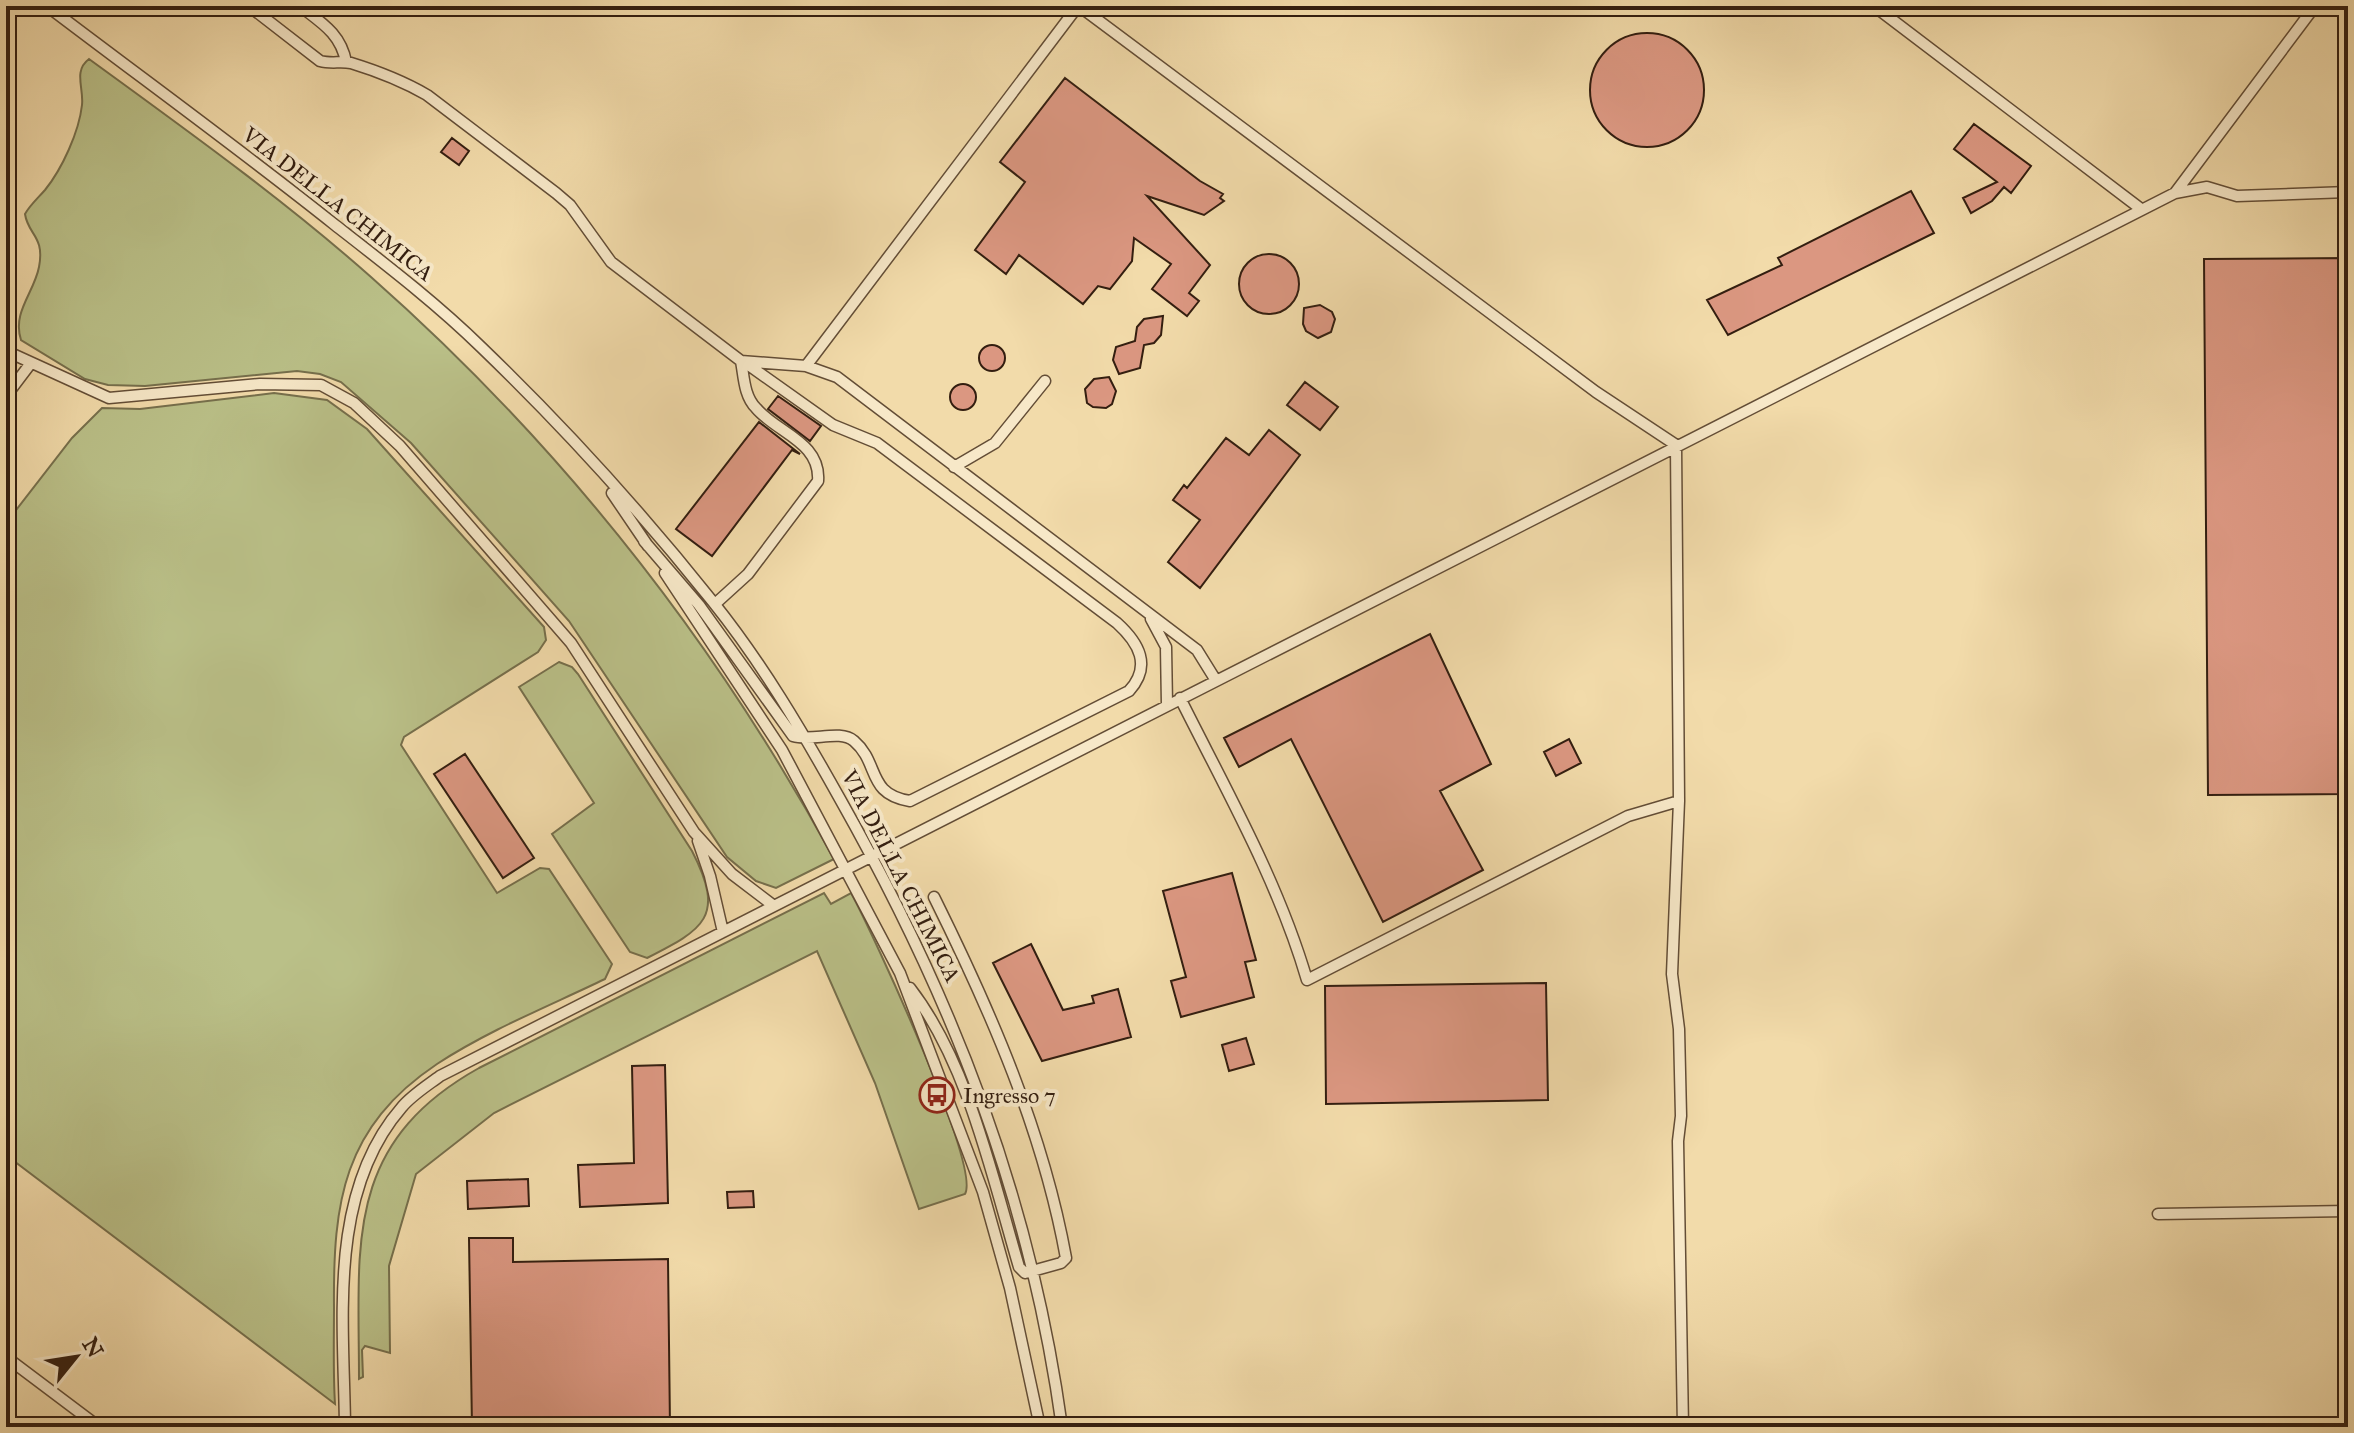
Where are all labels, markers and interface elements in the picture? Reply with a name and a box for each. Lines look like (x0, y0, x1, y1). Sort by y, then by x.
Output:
street label: VIA DELLA CHIMICA (236, 120, 439, 287)
street label: VIA DELLA CHIMICA (835, 764, 966, 987)
bus stop icon: Ingresso 7 (918, 1076, 956, 1114)
place label: Ingresso 7 (963, 1082, 1056, 1109)
north arrow (36, 1317, 116, 1397)
text: N (77, 1332, 109, 1362)

